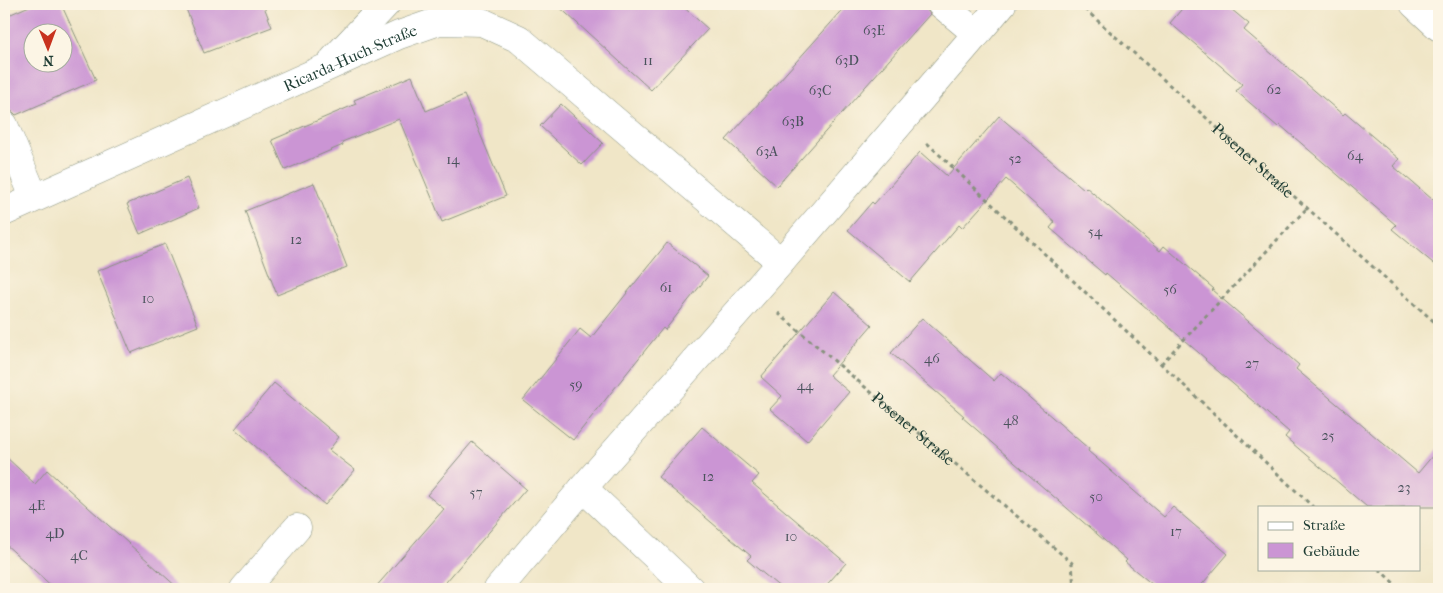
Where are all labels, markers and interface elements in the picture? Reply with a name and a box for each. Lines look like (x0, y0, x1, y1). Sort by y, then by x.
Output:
street label: Ricarda-Huch-Straße (280, 20, 419, 95)
north arrow (22, 22, 72, 72)
house number: 63E (863, 22, 885, 39)
text: N (42, 52, 54, 69)
house number: 11 (643, 52, 653, 69)
house number: 63D (835, 52, 859, 69)
house number: 62 (1267, 81, 1281, 98)
house number: 63C (809, 82, 831, 99)
house number: 63B (782, 113, 804, 130)
street label: Posener Straße (1208, 118, 1298, 202)
house number: 63A (756, 143, 779, 160)
house number: 64 (1347, 147, 1364, 164)
house number: 52 (1008, 150, 1022, 167)
house number: 14 (446, 151, 460, 168)
house number: 54 (1088, 223, 1103, 240)
house number: 12 (290, 231, 302, 248)
house number: 61 (660, 279, 672, 296)
house number: 56 (1163, 281, 1177, 298)
house number: 10 (142, 290, 154, 307)
house number: 46 (924, 350, 940, 367)
house number: 27 (1245, 355, 1259, 372)
house number: 59 (569, 376, 583, 393)
house number: 44 (797, 377, 814, 394)
street label: Posener Straße (868, 388, 959, 469)
house number: 48 (1003, 412, 1019, 429)
house number: 25 (1321, 427, 1335, 444)
house number: 12 (702, 468, 714, 485)
house number: 23 (1398, 479, 1410, 496)
house number: 57 (470, 484, 483, 501)
house number: 50 (1089, 488, 1103, 505)
house number: 4E (29, 497, 46, 514)
legend (1258, 506, 1420, 570)
text: Straße (1303, 516, 1346, 534)
house number: 17 (1170, 523, 1182, 540)
house number: 4D (46, 525, 65, 542)
house number: 10 (785, 528, 797, 545)
text: Gebäude (1303, 542, 1360, 560)
house number: 4C (70, 547, 88, 564)

